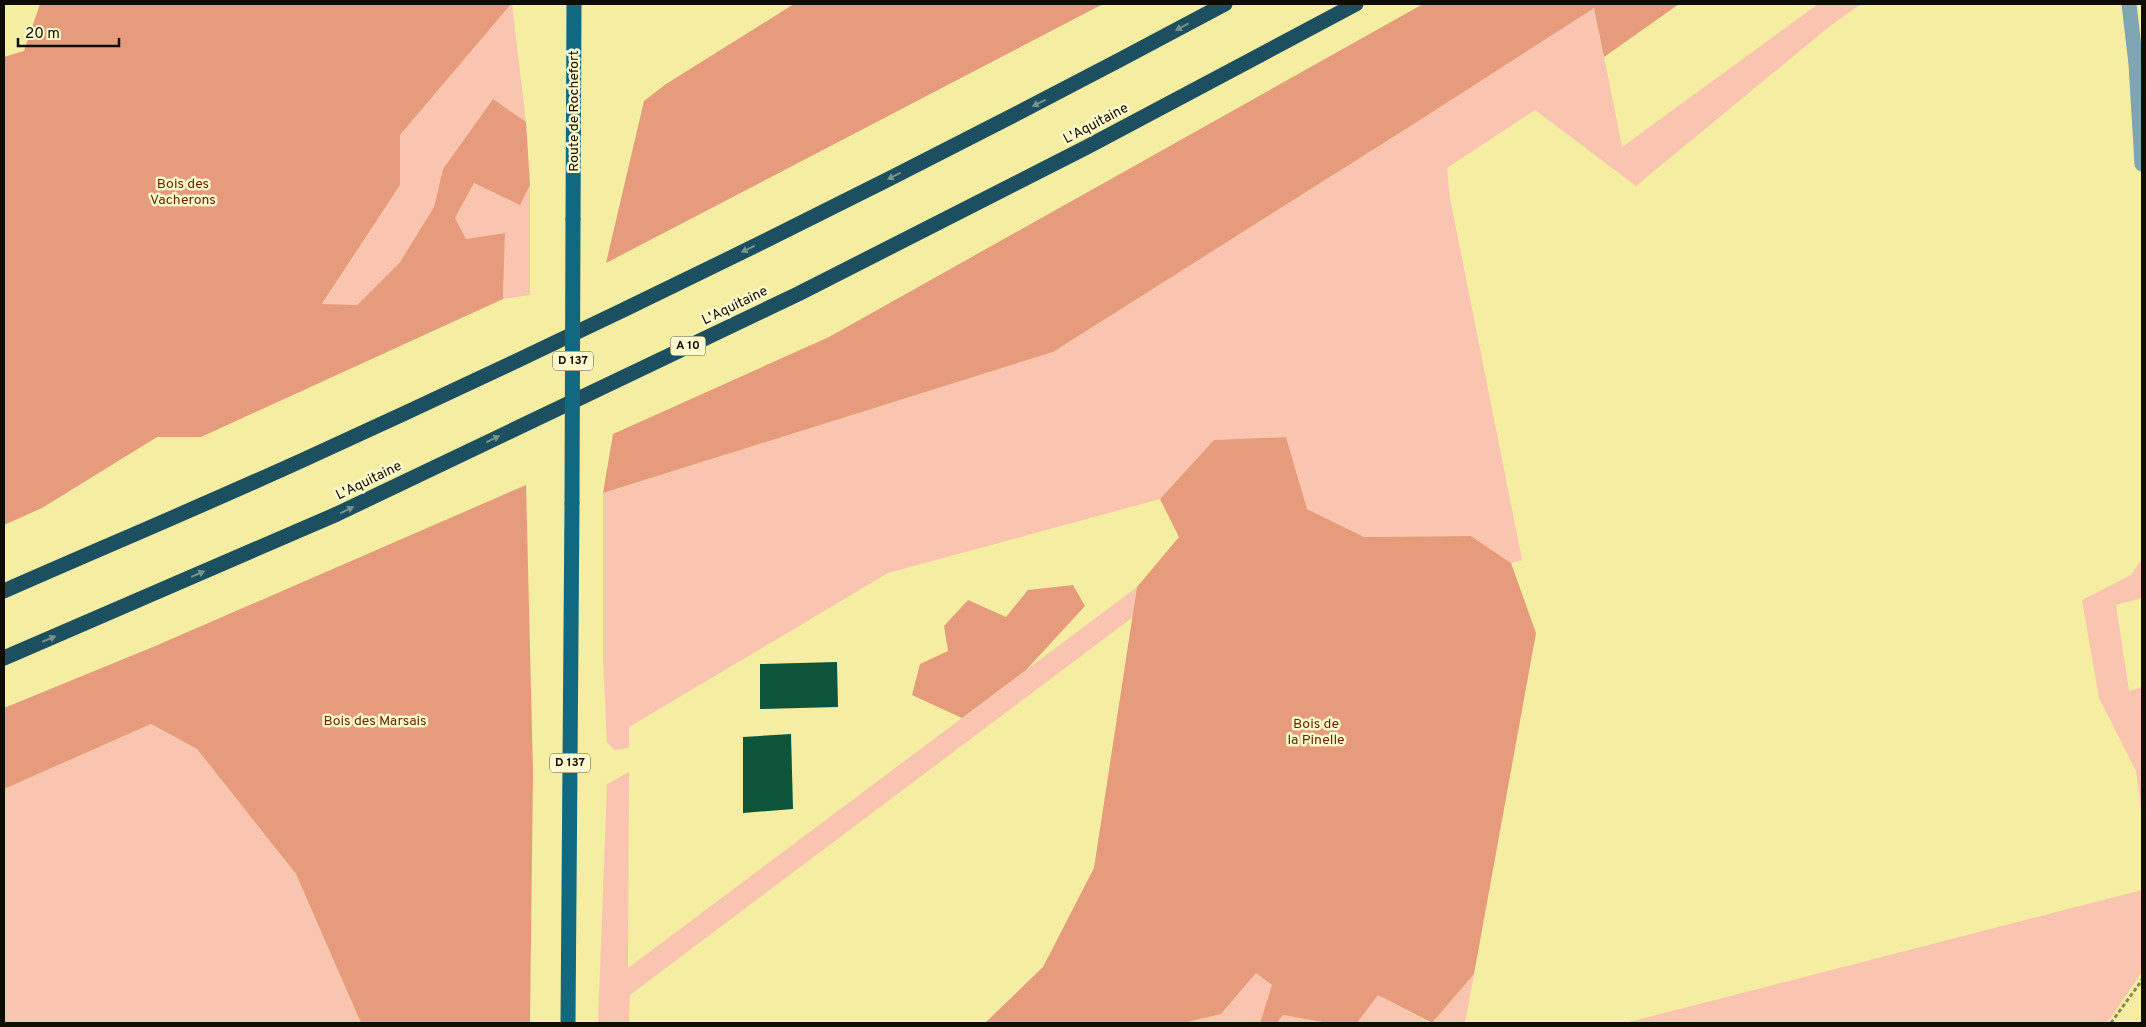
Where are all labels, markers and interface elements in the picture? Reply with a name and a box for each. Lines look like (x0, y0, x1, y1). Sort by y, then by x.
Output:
scale bar (18, 15, 119, 47)
one-way arrow (1175, 23, 1190, 31)
text: 20 m (25, 25, 60, 44)
street label: Route de Rochefort (566, 50, 583, 172)
one-way arrow (1032, 99, 1046, 107)
street label: L'Aquitaine (1061, 100, 1131, 148)
one-way arrow (887, 172, 901, 180)
park label: Bois des Vacherons (150, 176, 216, 209)
one-way arrow (741, 245, 755, 253)
street label: L'Aquitaine (699, 283, 771, 329)
road number: A 10 (670, 336, 706, 356)
road number: D 137 (553, 352, 593, 371)
one-way arrow (486, 435, 501, 444)
street label: L'Aquitaine (333, 458, 405, 504)
one-way arrow (340, 505, 354, 513)
one-way arrow (191, 570, 205, 578)
one-way arrow (41, 634, 56, 642)
park label: Bois des Marsais (323, 713, 427, 730)
park label: Bois de la Pinelle (1287, 716, 1345, 749)
road number: D 137 (550, 754, 590, 772)

